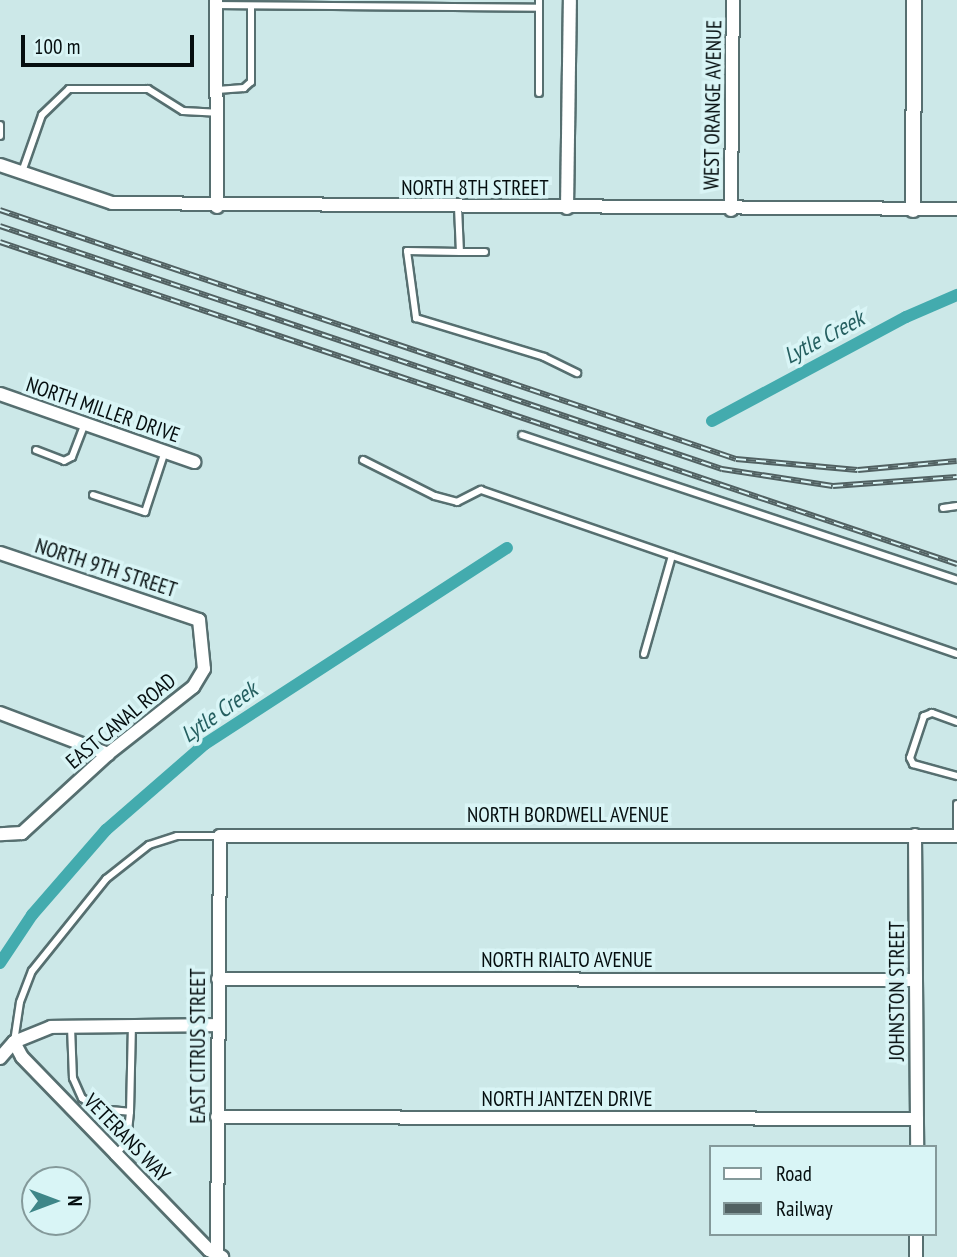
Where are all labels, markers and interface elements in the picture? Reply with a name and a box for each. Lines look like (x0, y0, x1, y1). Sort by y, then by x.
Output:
street label: WEST ORANGE AVENUE (699, 19, 727, 191)
scale bar (24, 21, 198, 65)
text: 100 m (34, 33, 80, 60)
street label: NORTH 8TH STREET (401, 175, 549, 201)
water label: Lytle Creek (779, 304, 869, 370)
street label: NORTH MILLER DRIVE (23, 372, 183, 448)
street label: NORTH 9TH STREET (32, 533, 180, 603)
street label: EAST CANAL ROAD (61, 667, 181, 775)
water label: Lytle Creek (176, 676, 262, 748)
street label: NORTH BORDWELL AVENUE (466, 802, 670, 828)
street label: JOHNSTON STREET (884, 921, 910, 1061)
street label: NORTH RIALTO AVENUE (481, 947, 653, 973)
street label: EAST CITRUS STREET (185, 968, 211, 1124)
street label: NORTH JANTZEN DRIVE (482, 1086, 652, 1112)
street label: VETERANS WAY (79, 1089, 175, 1187)
legend (708, 1145, 936, 1236)
text: Road (776, 1160, 812, 1187)
north arrow (21, 1166, 91, 1236)
text: Railway (776, 1195, 833, 1222)
text: N (63, 1196, 87, 1206)

